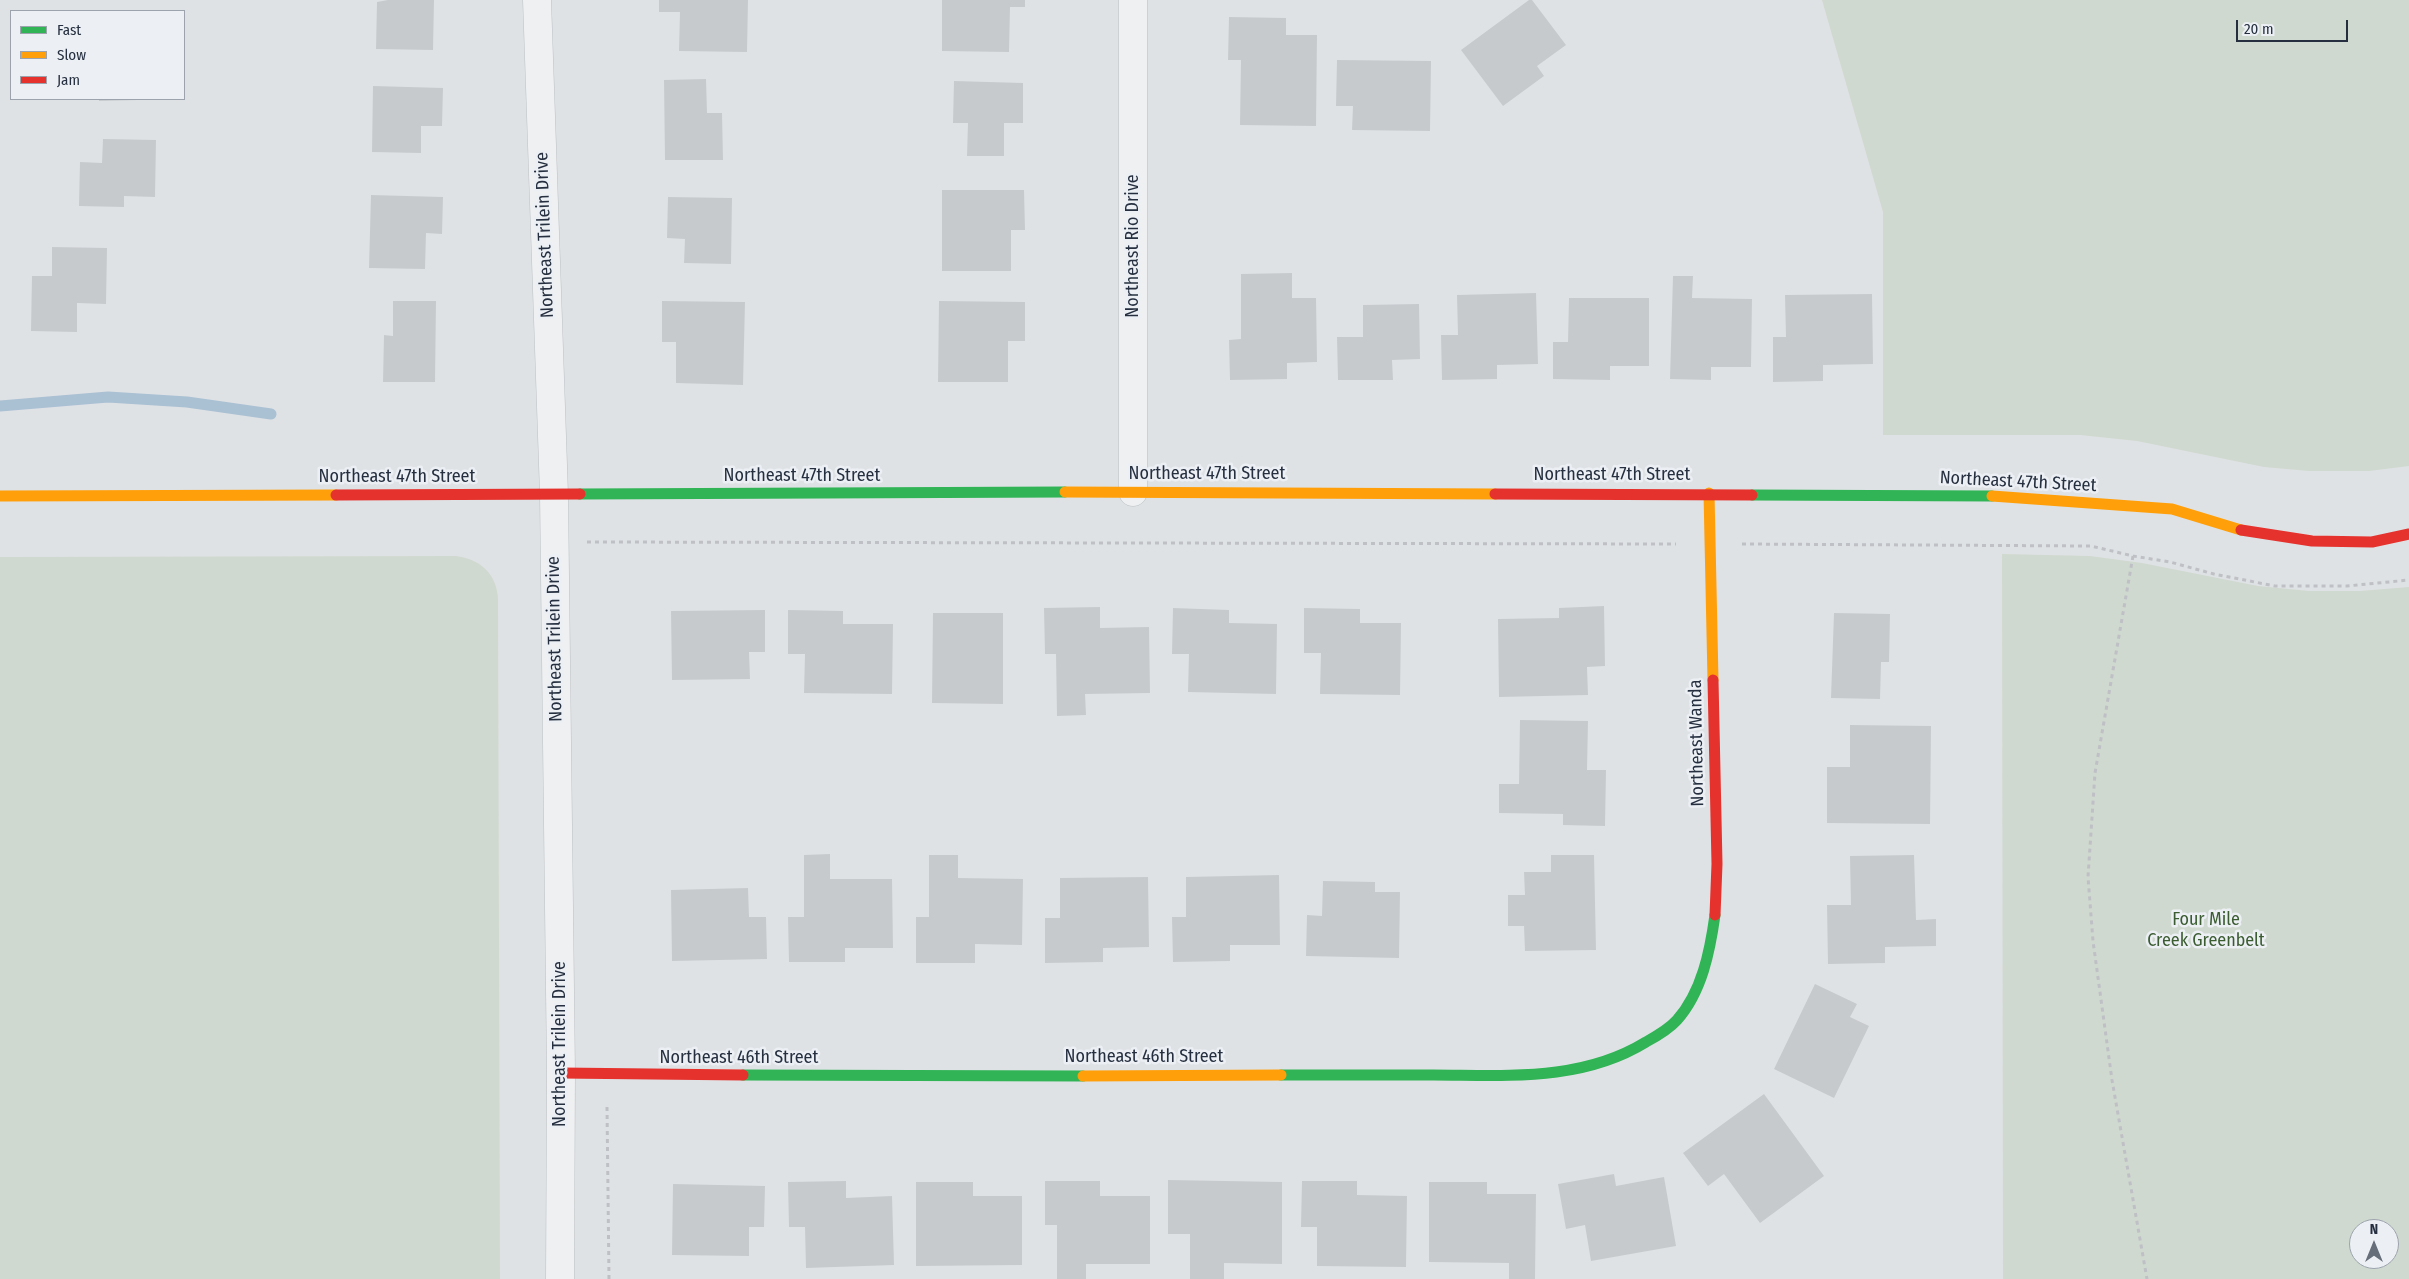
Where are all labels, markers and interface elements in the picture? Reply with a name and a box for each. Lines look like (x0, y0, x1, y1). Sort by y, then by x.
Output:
legend (10, 10, 185, 100)
scale bar (2239, 10, 2352, 42)
text: 20 m (2244, 20, 2274, 38)
text: Fast (57, 21, 81, 39)
text: Slow (57, 46, 86, 64)
text: Jam (57, 71, 80, 89)
street label: Northeast Trilein Drive (531, 152, 559, 318)
street label: Northeast Rio Drive (1122, 174, 1144, 318)
street label: Northeast 47th Street (1129, 463, 1285, 485)
street label: Northeast 47th Street (1534, 464, 1690, 486)
street label: Northeast 47th Street (724, 465, 880, 487)
street label: Northeast 47th Street (319, 466, 475, 488)
street label: Northeast 47th Street (1939, 467, 2097, 497)
street label: Northeast Trilein Drive (543, 556, 567, 722)
street label: Northeast Wanda (1685, 679, 1709, 807)
park label: Four Mile Creek Greenbelt (2147, 909, 2265, 952)
street label: Northeast Trilein Drive (549, 961, 571, 1127)
street label: Northeast 46th Street (1065, 1046, 1223, 1068)
street label: Northeast 46th Street (660, 1047, 818, 1069)
north arrow (2349, 1219, 2399, 1269)
text: N (2370, 1221, 2378, 1238)

